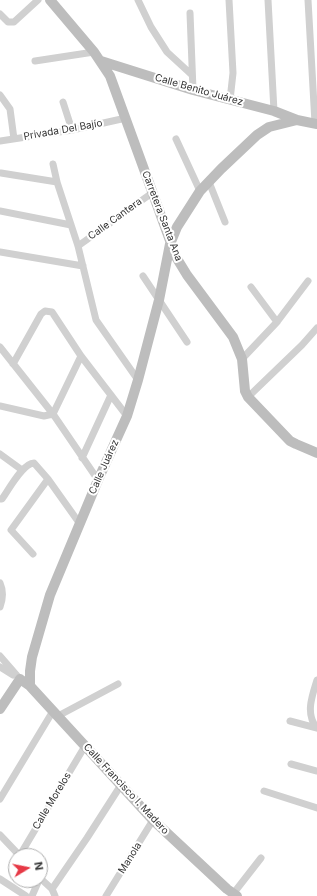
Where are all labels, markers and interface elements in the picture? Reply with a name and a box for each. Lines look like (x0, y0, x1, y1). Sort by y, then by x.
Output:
street label: Calle Benito Juárez (154, 72, 244, 108)
street label: Privada Del Bajío (23, 117, 103, 143)
street label: Carretera Santa Ana (139, 169, 185, 263)
street label: Calle Cantera (86, 195, 144, 243)
street label: Calle Juárez (87, 438, 121, 496)
street label: Calle Francisco I. Madero (81, 741, 171, 837)
street label: Calle Morelos (30, 770, 74, 832)
street label: Manola (116, 840, 144, 876)
north arrow (8, 848, 48, 888)
text: N (31, 861, 46, 871)

